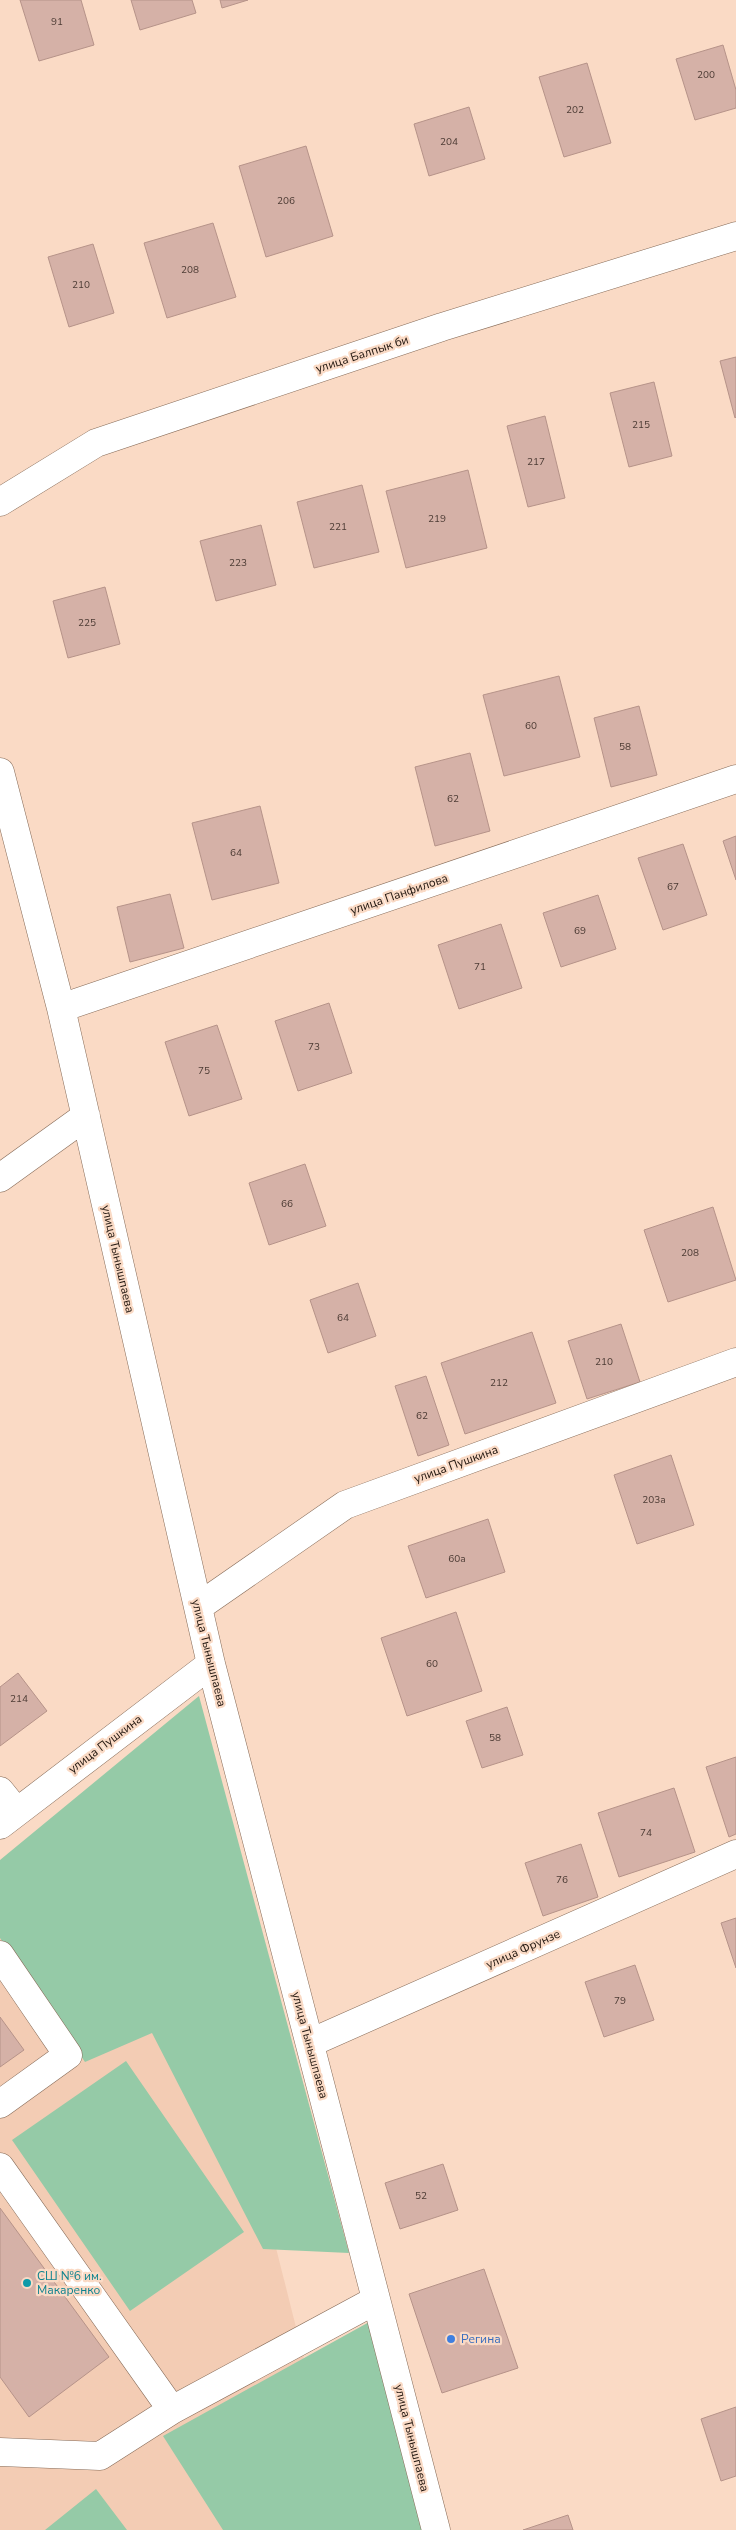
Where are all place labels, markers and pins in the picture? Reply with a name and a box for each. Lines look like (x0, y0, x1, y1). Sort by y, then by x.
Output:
place label: СШ №6 им. Макаренко (37, 2268, 102, 2298)
marker: СШ №6 им. Макаренко (21, 2277, 33, 2289)
place label: Регина (461, 2331, 501, 2347)
marker: Регина (445, 2333, 457, 2345)

